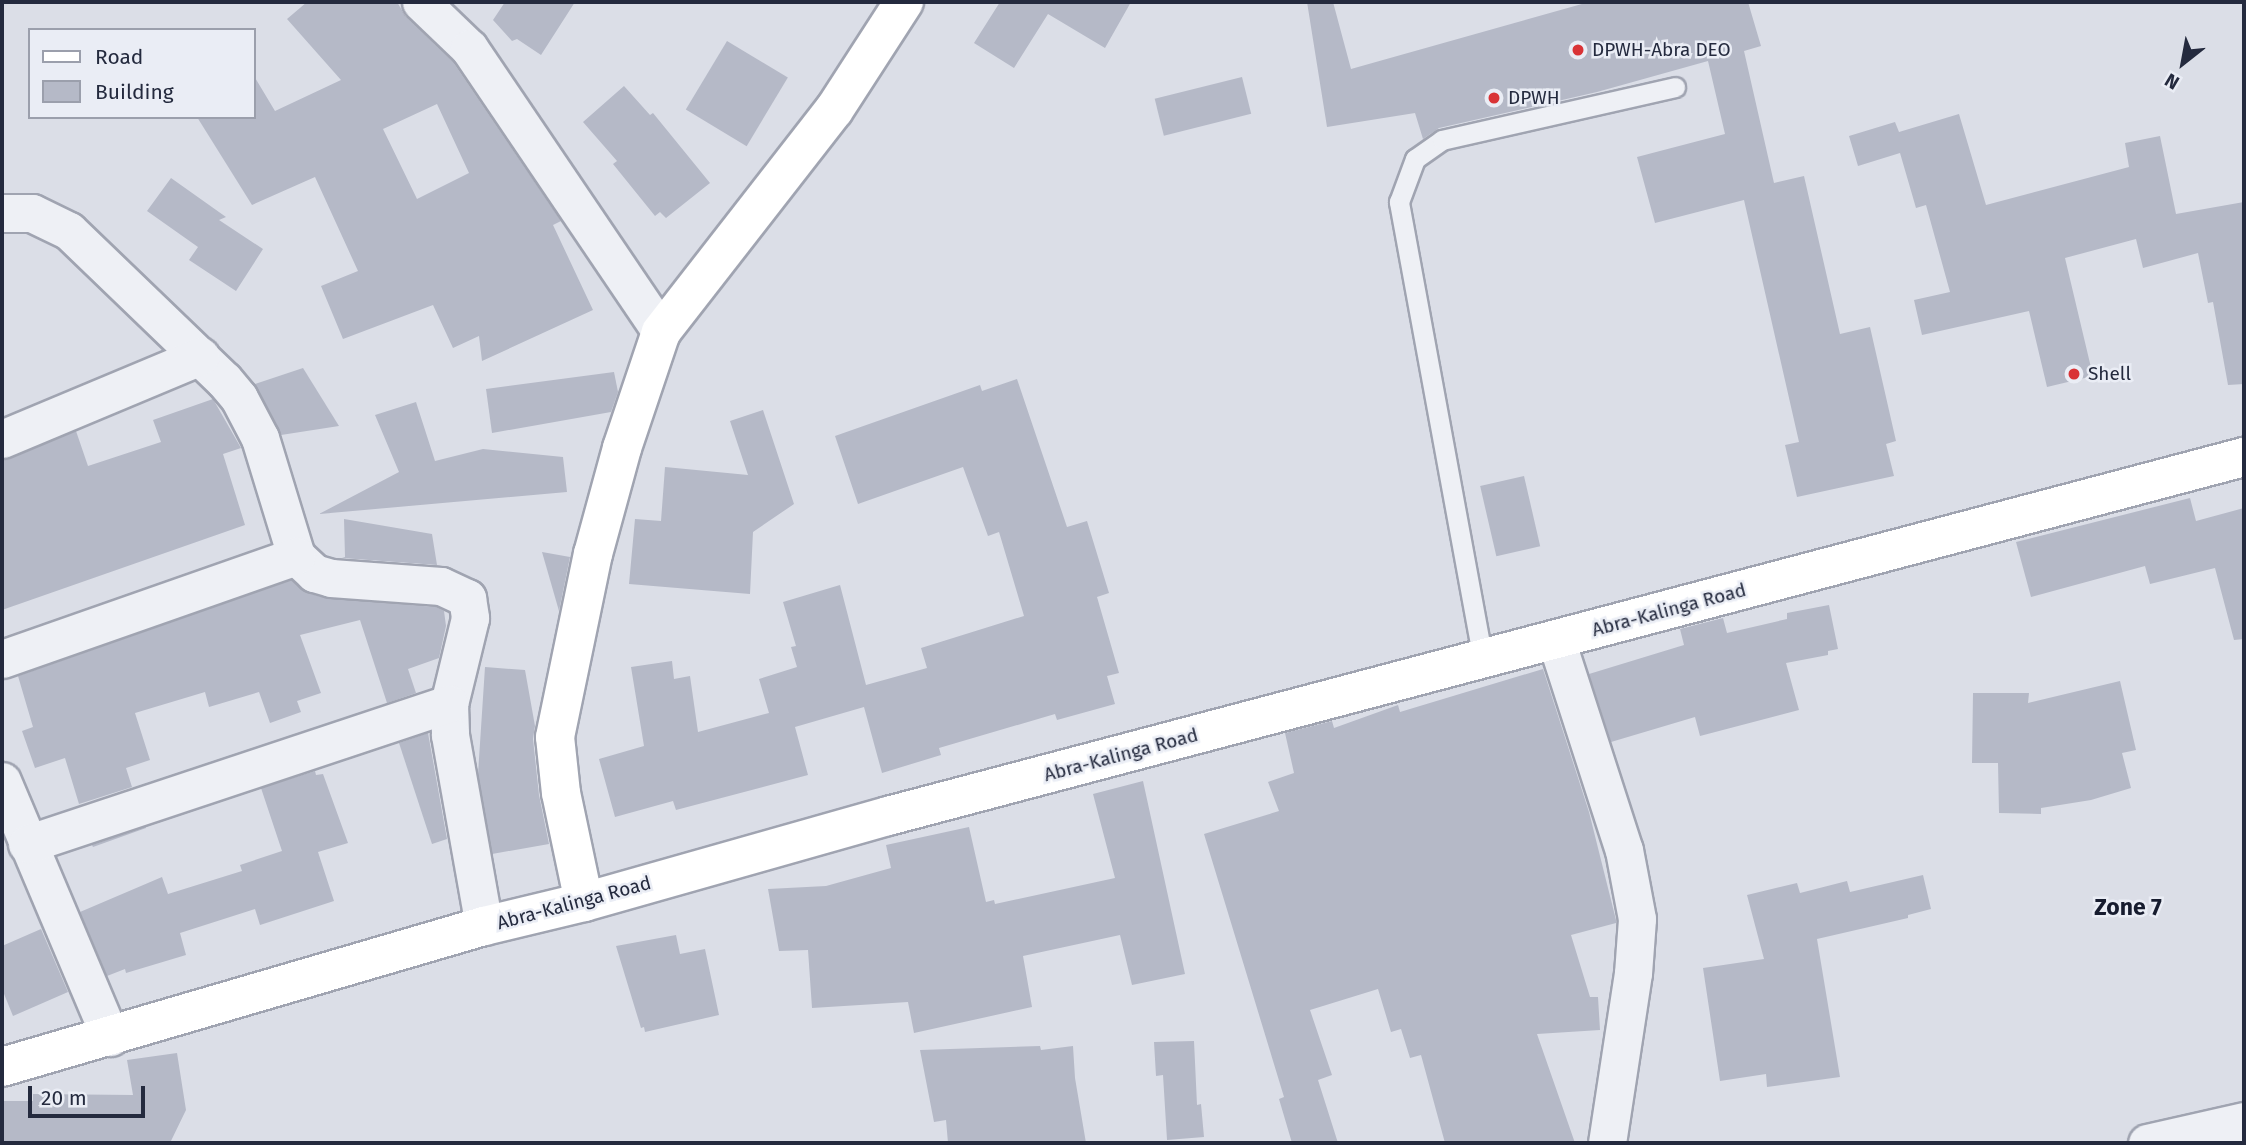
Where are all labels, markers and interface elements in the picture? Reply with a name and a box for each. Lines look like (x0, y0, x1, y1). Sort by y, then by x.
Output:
legend (28, 28, 256, 119)
north arrow (2148, 28, 2218, 98)
place label: DPWH-Abra DEO (1592, 39, 1731, 61)
marker: DPWH-Abra DEO (1570, 42, 1586, 58)
text: Road (95, 44, 143, 70)
text: N (2161, 68, 2183, 95)
text: Building (95, 79, 174, 105)
place label: DPWH (1508, 87, 1560, 109)
marker: DPWH (1486, 90, 1502, 106)
place label: Shell (2088, 363, 2131, 385)
marker: Shell (2066, 366, 2082, 382)
street label: Abra-Kalinga Road (1589, 578, 1749, 642)
street label: Abra-Kalinga Road (1041, 723, 1201, 787)
street label: Abra-Kalinga Road (494, 871, 654, 935)
district label: Zone 7 (2094, 893, 2162, 921)
scale bar (32, 1072, 149, 1116)
text: 20 m (41, 1085, 87, 1111)

